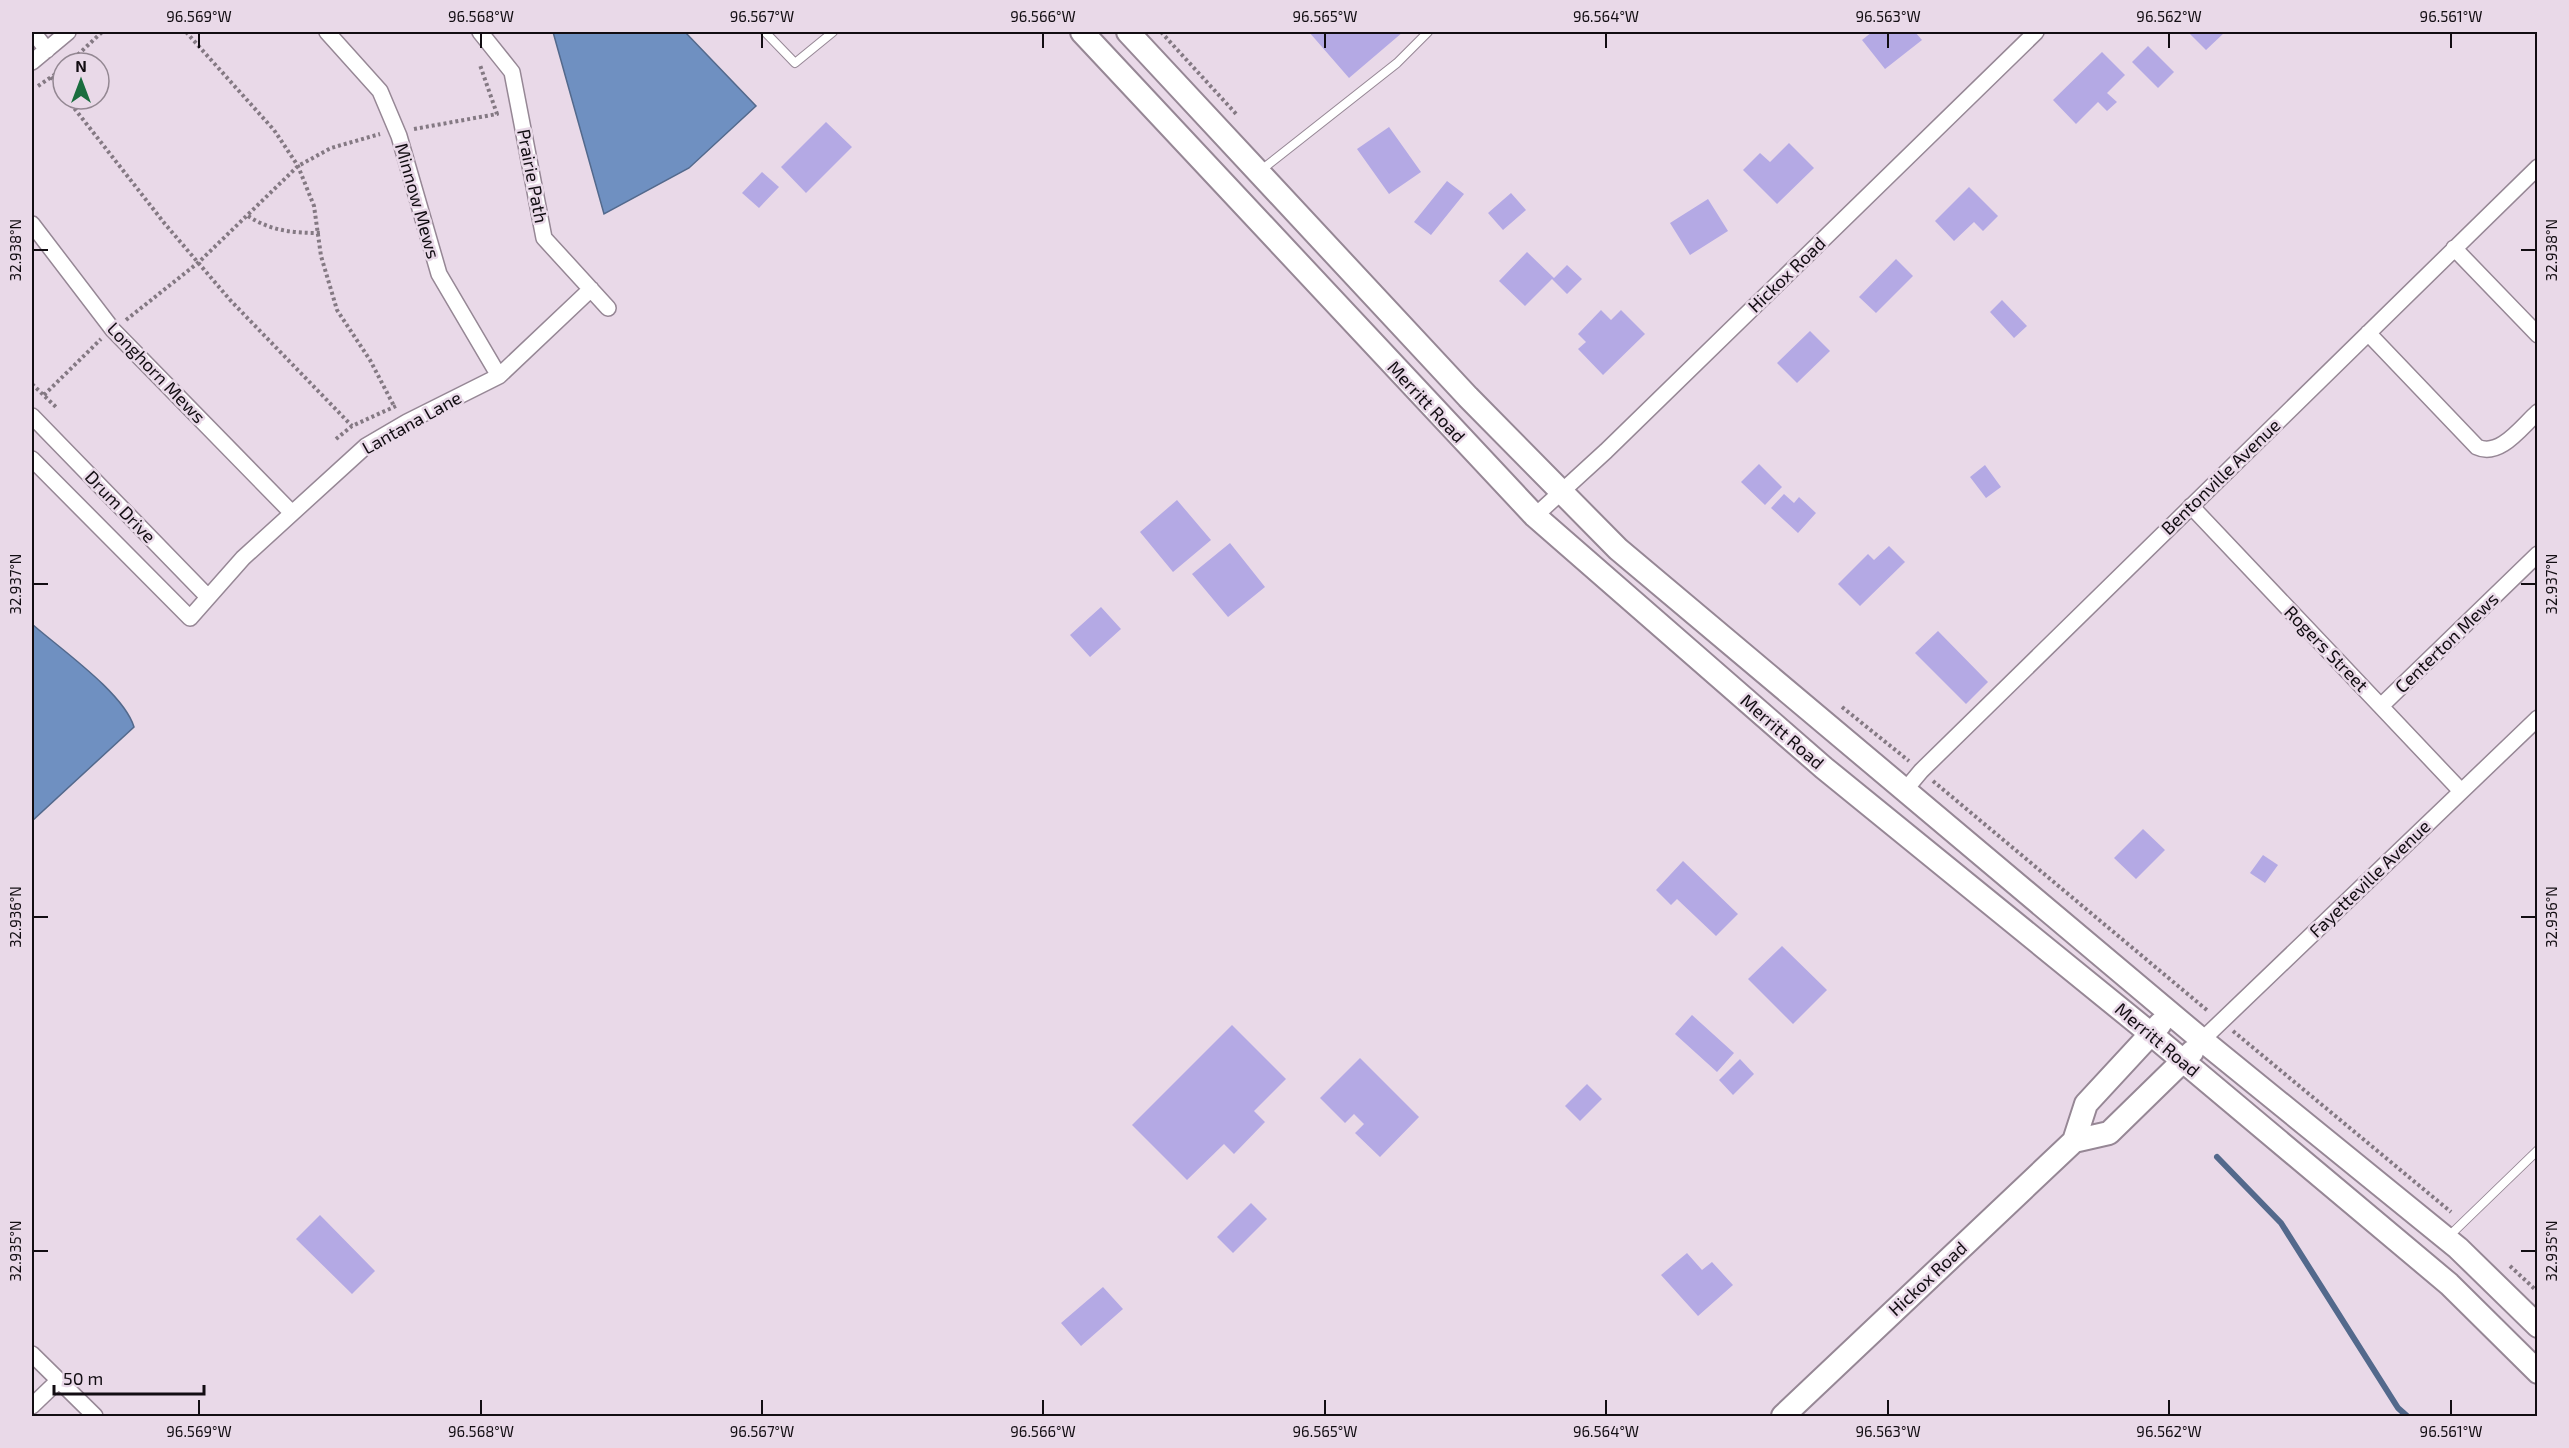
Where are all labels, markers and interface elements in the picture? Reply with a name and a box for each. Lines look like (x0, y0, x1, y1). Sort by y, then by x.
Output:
text: 96.569°W (166, 7, 232, 25)
text: 96.568°W (448, 7, 514, 25)
text: 96.567°W (730, 7, 794, 25)
text: 96.566°W (1010, 7, 1076, 25)
text: 96.565°W (1293, 7, 1357, 25)
text: 96.564°W (1573, 7, 1639, 25)
text: 96.563°W (1855, 7, 1921, 25)
text: 96.562°W (2136, 7, 2202, 25)
text: 96.561°W (2420, 7, 2482, 25)
north arrow (51, 51, 111, 111)
text: N (75, 56, 87, 75)
street label: Prairie Path (513, 127, 553, 225)
street label: Minnow Mews (391, 140, 445, 261)
text: 32.938°N (6, 219, 24, 281)
text: 32.938°N (2542, 219, 2560, 281)
street label: Hickox Road (1743, 232, 1830, 317)
street label: Longhorn Mews (103, 317, 210, 427)
street label: Merritt Road (1383, 356, 1470, 447)
street label: Lantana Lane (358, 386, 465, 458)
street label: Bentonville Avenue (2156, 414, 2284, 539)
street label: Drum Drive (81, 466, 161, 547)
text: 32.937°N (6, 554, 24, 614)
text: 32.937°N (2542, 554, 2560, 614)
street label: Centerton Mews (2390, 587, 2503, 697)
street label: Rogers Street (2280, 601, 2373, 696)
street label: Merritt Road (1736, 689, 1829, 774)
street label: Fayetteville Avenue (2304, 815, 2434, 942)
text: 32.936°N (6, 886, 24, 948)
text: 32.936°N (2542, 886, 2560, 948)
street label: Merritt Road (2111, 998, 2204, 1081)
text: 32.935°N (6, 1220, 24, 1282)
text: 32.935°N (2542, 1220, 2560, 1282)
street label: Hickox Road (1884, 1236, 1971, 1320)
scale bar (54, 1358, 204, 1396)
text: 50 m (63, 1367, 103, 1389)
text: 96.569°W (166, 1422, 232, 1440)
text: 96.568°W (448, 1422, 514, 1440)
text: 96.567°W (730, 1422, 794, 1440)
text: 96.566°W (1010, 1422, 1076, 1440)
text: 96.565°W (1293, 1422, 1357, 1440)
text: 96.564°W (1573, 1422, 1639, 1440)
text: 96.563°W (1855, 1422, 1921, 1440)
text: 96.562°W (2136, 1422, 2202, 1440)
text: 96.561°W (2420, 1422, 2482, 1440)

